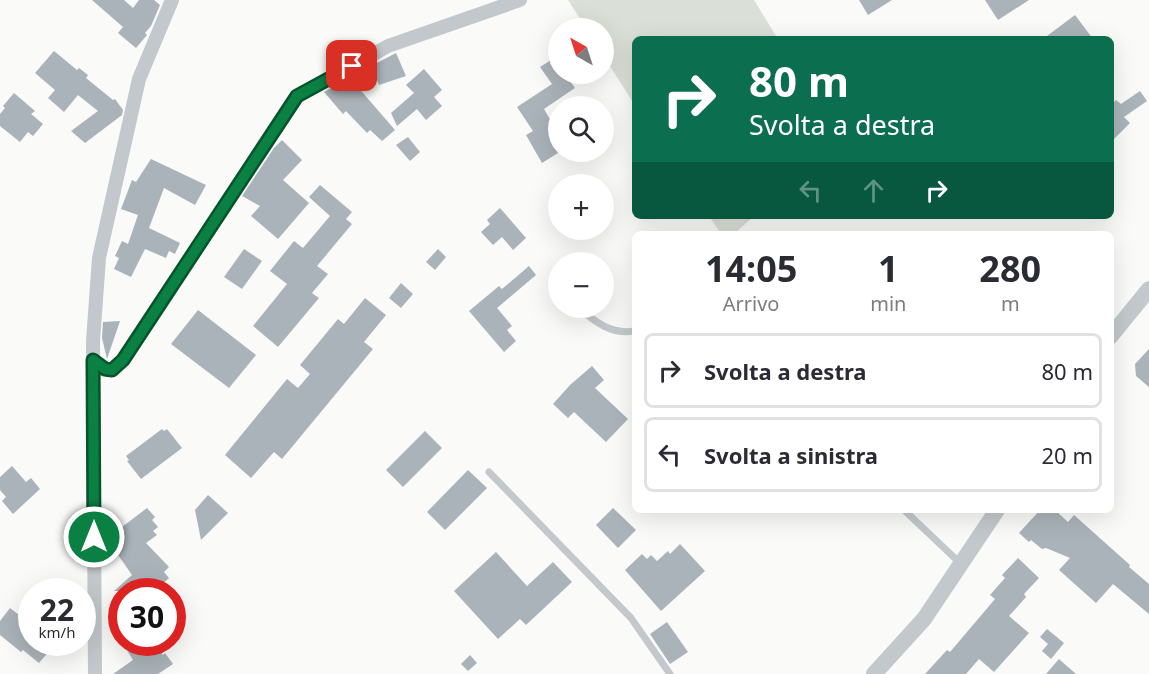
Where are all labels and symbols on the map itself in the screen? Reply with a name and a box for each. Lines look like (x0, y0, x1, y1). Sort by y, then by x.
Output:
north arrow (548, 18, 614, 84)
pin (326, 40, 377, 91)
position arrow (62, 505, 126, 569)
speed limit sign: 30 (108, 578, 186, 656)

